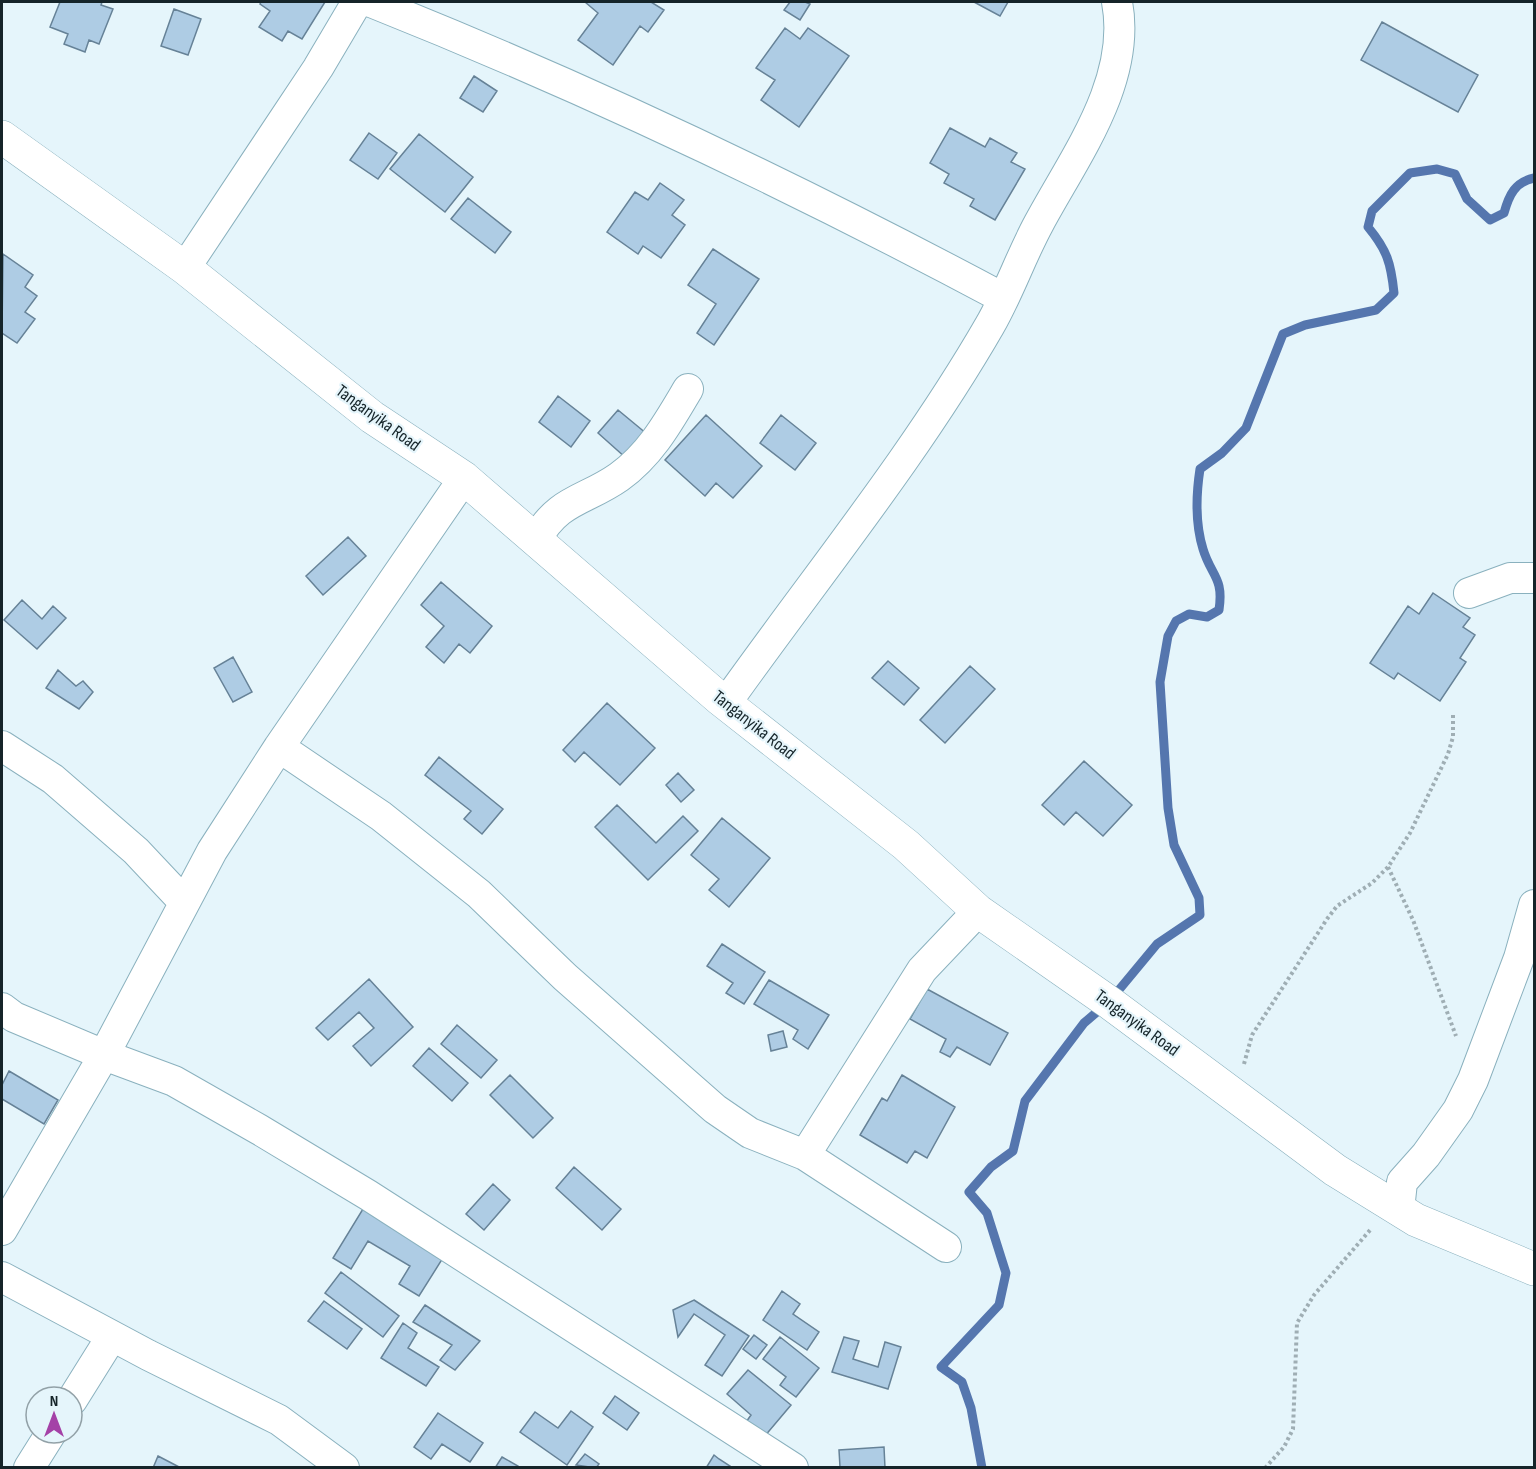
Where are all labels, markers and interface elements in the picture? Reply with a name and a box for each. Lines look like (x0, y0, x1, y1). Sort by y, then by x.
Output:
street label: Tanganyika Road (332, 380, 424, 456)
street label: Tanganyika Road (708, 686, 800, 764)
street label: Tanganyika Road (1091, 985, 1183, 1061)
north arrow (24, 1385, 84, 1445)
text: N (50, 1392, 58, 1411)

